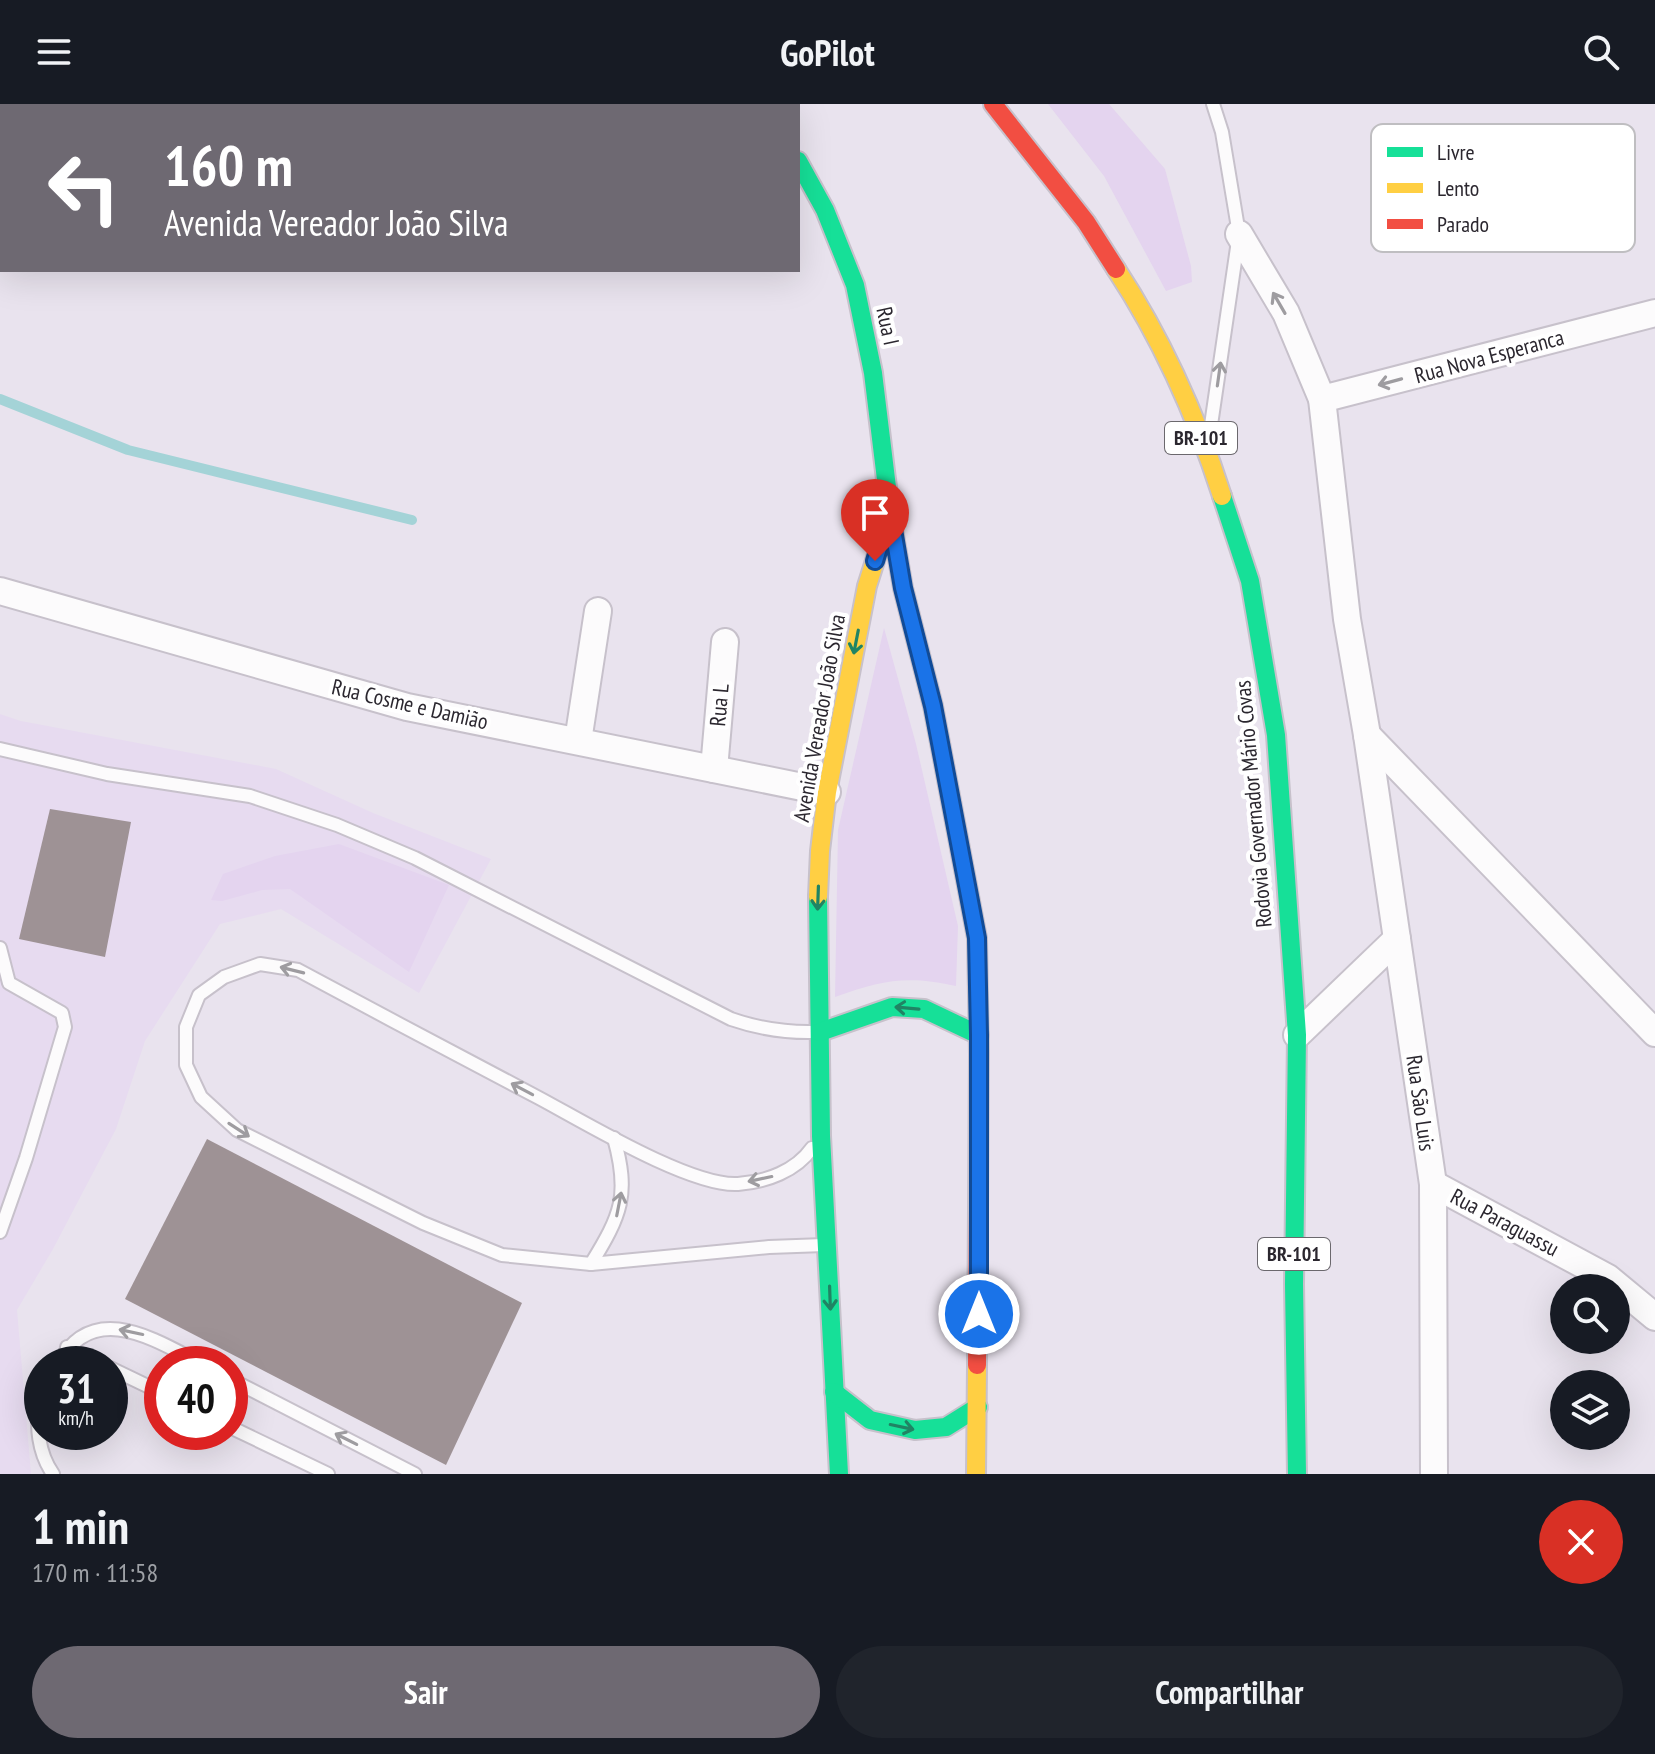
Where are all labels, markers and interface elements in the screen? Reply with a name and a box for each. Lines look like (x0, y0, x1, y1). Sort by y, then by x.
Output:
text: GoPilot (780, 29, 875, 76)
icon: menu (32, 30, 76, 74)
icon: search (1579, 30, 1623, 74)
legend (1371, 124, 1635, 252)
text: 160 m (164, 129, 293, 201)
icon: left (32, 136, 136, 240)
text: Livre (1437, 138, 1475, 166)
text: Lento (1437, 174, 1479, 202)
text: Avenida Vereador João Silva (164, 199, 508, 246)
text: Parado (1437, 210, 1489, 238)
one-way arrow (1271, 292, 1287, 315)
street label: Rua I (870, 304, 906, 348)
street label: Rua Nova Esperanca (1411, 323, 1567, 389)
one-way arrow (1212, 362, 1227, 388)
one-way arrow (1377, 375, 1403, 390)
road number: BR-101 (1165, 422, 1237, 454)
pin (841, 479, 909, 561)
icon: arrive (853, 491, 897, 535)
street label: Avenida Vereador João Silva (787, 612, 851, 824)
one-way arrow (848, 628, 863, 654)
street label: Rua Cosme e Damião (329, 672, 491, 736)
street label: Rodovia Governador Mário Covas (1228, 679, 1278, 929)
street label: Rua L (703, 683, 735, 727)
one-way arrow (811, 884, 826, 911)
one-way arrow (279, 962, 305, 977)
one-way arrow (894, 1000, 921, 1015)
street label: Rua São Luis (1400, 1053, 1442, 1153)
one-way arrow (511, 1081, 535, 1097)
one-way arrow (228, 1121, 250, 1138)
one-way arrow (748, 1172, 773, 1187)
street label: Rua Paraguassu (1446, 1182, 1564, 1262)
one-way arrow (613, 1192, 628, 1218)
road number: BR-101 (1258, 1238, 1330, 1270)
position arrow (937, 1272, 1021, 1356)
map controls (1550, 1274, 1630, 1450)
button: search (1550, 1274, 1630, 1354)
one-way arrow (822, 1284, 837, 1311)
one-way arrow (119, 1323, 144, 1338)
speed limit sign: 40 (144, 1346, 248, 1450)
text: 31 (57, 1362, 95, 1414)
button: layers (1550, 1370, 1630, 1450)
text: km/h (58, 1405, 94, 1431)
one-way arrow (888, 1420, 914, 1435)
one-way arrow (334, 1430, 358, 1446)
text: 1 min (32, 1495, 129, 1557)
button: close (1539, 1500, 1623, 1584)
text: 170 m · 11:58 (32, 1556, 158, 1589)
button: Sair (32, 1646, 820, 1738)
button: Compartilhar (836, 1646, 1623, 1738)

